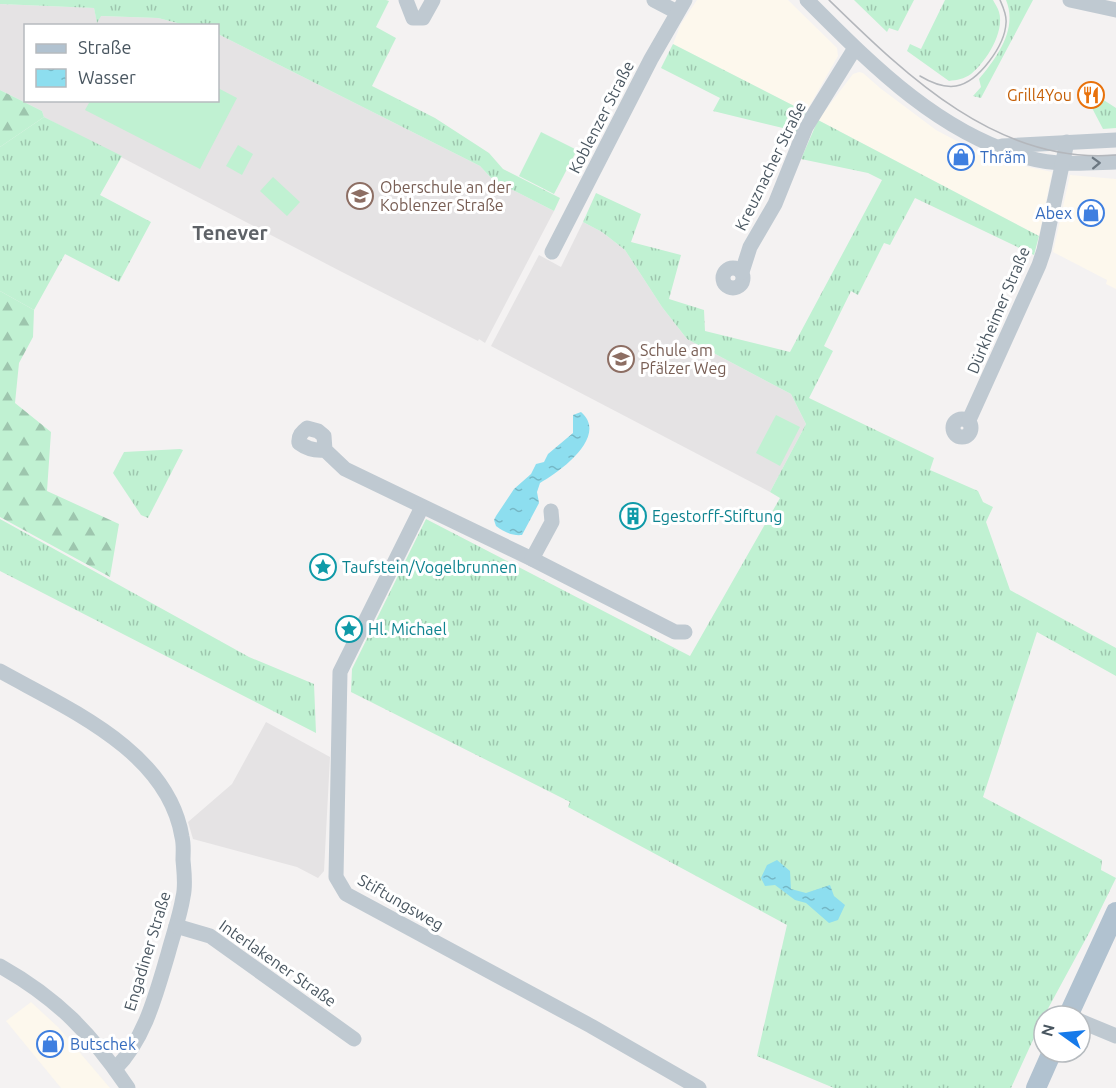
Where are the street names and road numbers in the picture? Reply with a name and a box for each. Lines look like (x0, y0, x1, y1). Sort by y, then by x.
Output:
street label: Koblenzer Straße (565, 58, 637, 176)
street label: Kreuznacher Straße (731, 99, 809, 233)
street label: Dürkheimer Straße (963, 244, 1033, 376)
street label: Stiftungsweg (355, 870, 447, 934)
street label: Engadiner Straße (120, 889, 174, 1013)
street label: Interlakener Straße (216, 916, 340, 1010)

